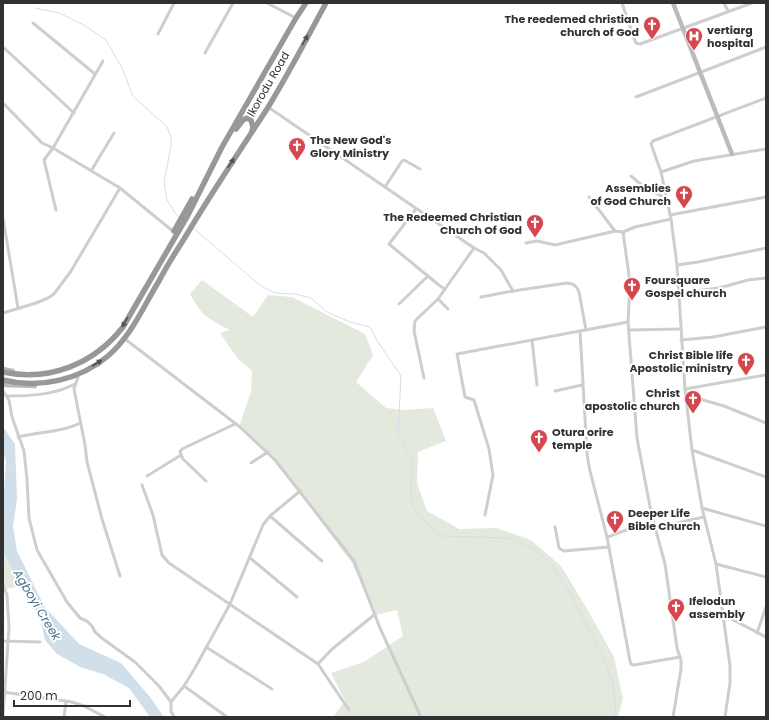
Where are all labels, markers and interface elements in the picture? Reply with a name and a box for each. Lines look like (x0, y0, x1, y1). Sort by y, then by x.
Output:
place label: The reedemed christian church of God (504, 11, 639, 40)
church icon: The reedemed christian church of God (642, 15, 662, 40)
place label: vertiarg hospital (707, 22, 753, 51)
hospital icon: vertiarg hospital (684, 26, 704, 51)
one-way arrow (302, 34, 309, 46)
street label: Ikorodu Road (243, 49, 293, 119)
place label: The New God's Glory Ministry (310, 132, 391, 161)
church icon: The New God's Glory Ministry (287, 136, 307, 161)
one-way arrow (228, 158, 235, 169)
place label: Assemblies of God Church (591, 180, 671, 209)
church icon: Assemblies of God Church (674, 184, 694, 209)
place label: The Redeemed Christian Church Of God (383, 209, 522, 238)
church icon: The Redeemed Christian Church Of God (525, 213, 545, 238)
place label: Foursquare Gospel church (645, 272, 727, 301)
church icon: Foursquare Gospel church (622, 276, 642, 301)
one-way arrow (121, 316, 128, 328)
place label: Christ Bible life Apostolic ministry (630, 347, 733, 376)
church icon: Christ Bible life Apostolic ministry (736, 351, 756, 376)
one-way arrow (91, 360, 103, 367)
place label: Christ apostolic church (585, 385, 681, 414)
church icon: Christ apostolic church (683, 389, 703, 414)
place label: Otura orire temple (552, 424, 614, 453)
church icon: Otura orire temple (529, 428, 549, 453)
place label: Deeper Life Bible Church (628, 505, 700, 534)
church icon: Deeper Life Bible Church (605, 509, 625, 534)
water label: Agboyi Creek (9, 565, 66, 644)
place label: Ifelodun assembly (689, 593, 745, 622)
church icon: Ifelodun assembly (666, 597, 686, 622)
scale bar (14, 682, 130, 708)
text: 200 m (20, 687, 58, 704)

